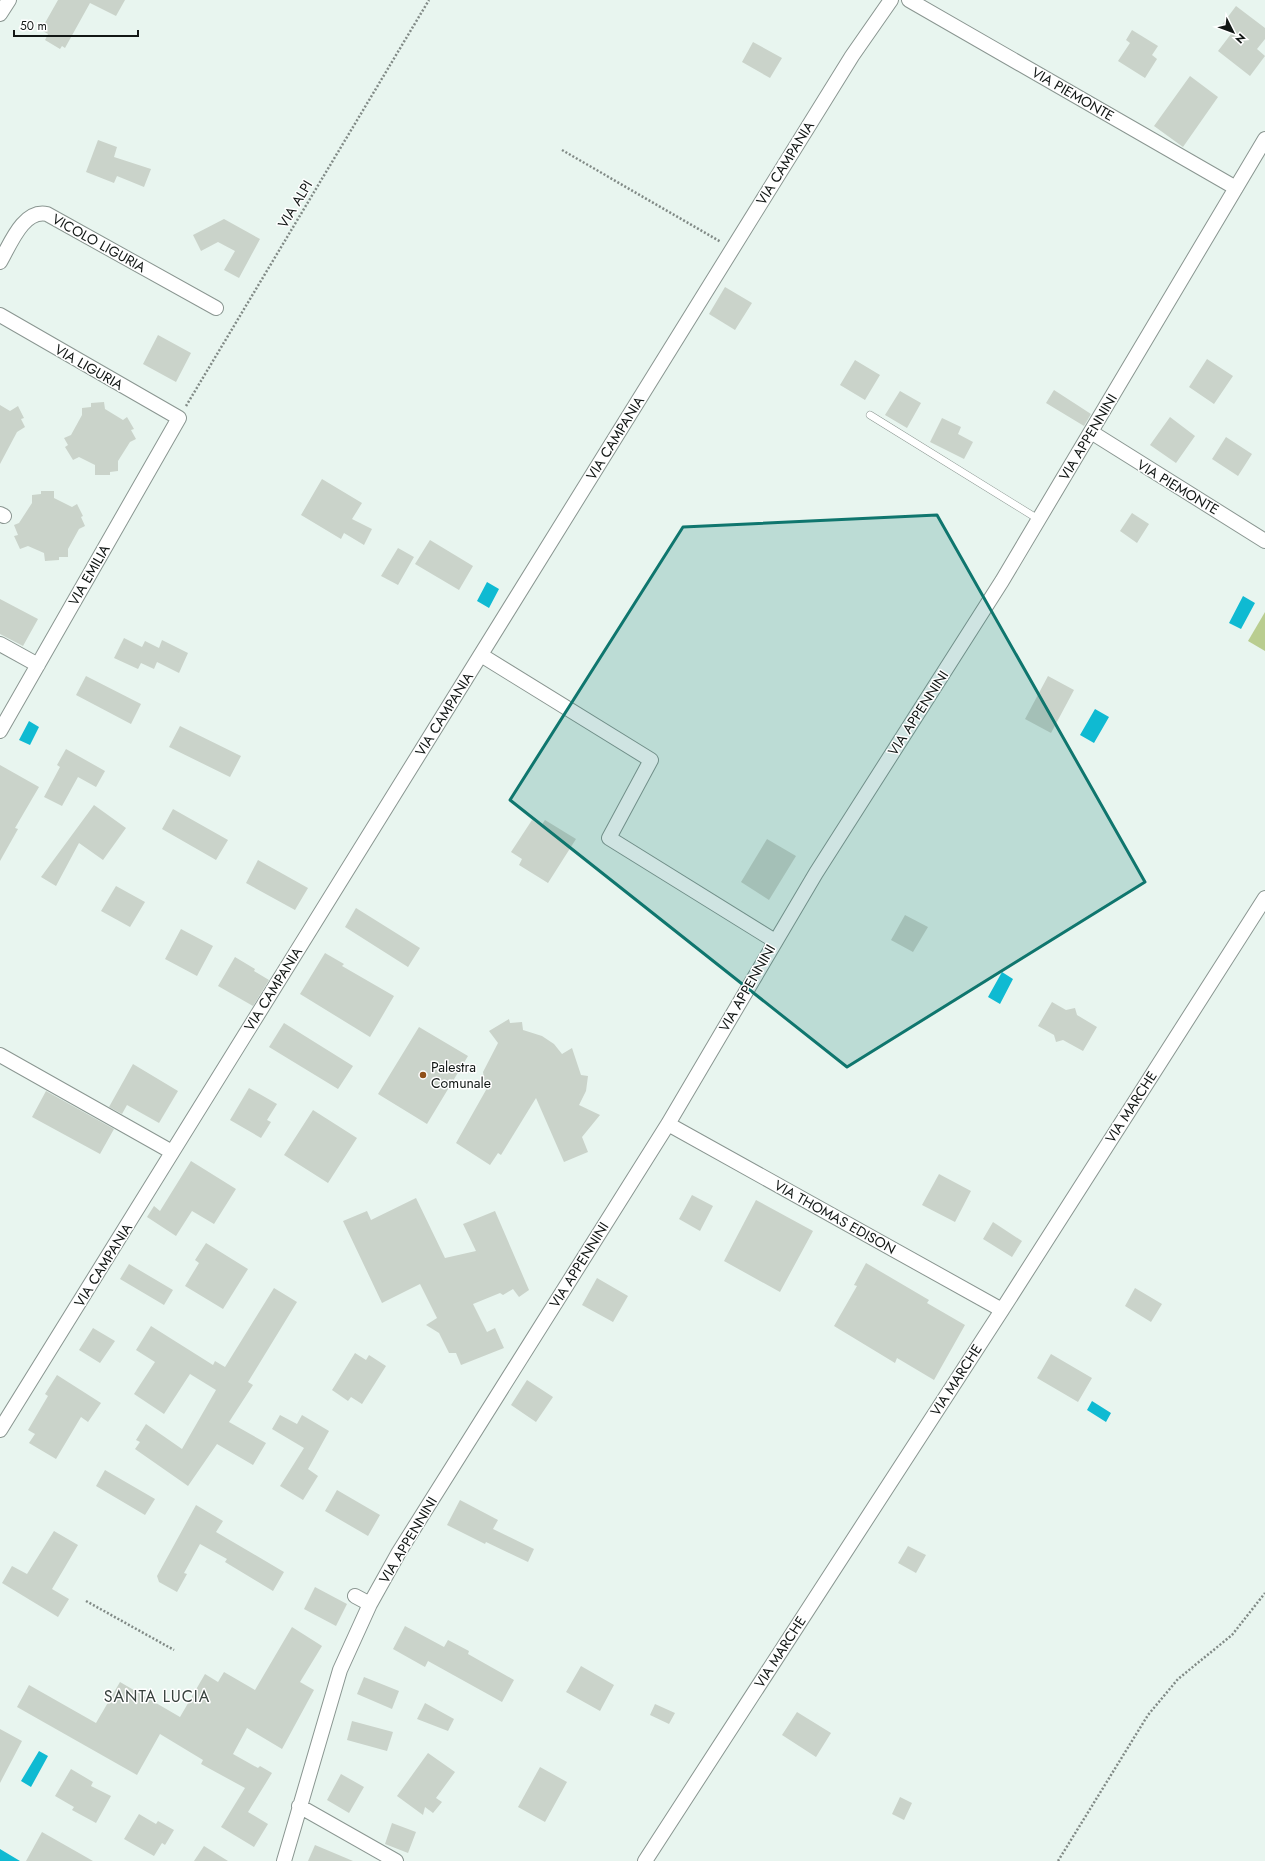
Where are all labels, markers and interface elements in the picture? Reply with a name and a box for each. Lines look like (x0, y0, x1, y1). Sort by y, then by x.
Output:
scale bar (14, 12, 138, 38)
north arrow (1213, 12, 1253, 52)
text: 50 m (20, 17, 47, 35)
text: N (1232, 30, 1249, 47)
street label: VIA PIEMONTE (1028, 62, 1118, 126)
street label: VIA CAMPANIA (751, 117, 819, 209)
street label: VIA ALPI (273, 176, 317, 232)
street label: VICOLO LIGURIA (49, 209, 150, 277)
street label: VIA LIGURIA (51, 339, 128, 395)
street label: VIA APPENNINI (1054, 390, 1122, 484)
street label: VIA CAMPANIA (581, 392, 649, 484)
street label: VIA PIEMONTE (1133, 455, 1223, 519)
street label: VIA EMILIA (63, 540, 115, 609)
street label: VIA APPENNINI (883, 667, 953, 759)
street label: VIA CAMPANIA (410, 668, 478, 760)
street label: VIA APPENNINI (714, 941, 780, 1035)
street label: VIA CAMPANIA (239, 943, 307, 1035)
place label: Palestra Comunale (431, 1057, 491, 1093)
street label: VIA MARCHE (1100, 1067, 1162, 1147)
marker: Palestra Comunale (418, 1070, 428, 1080)
street label: VIA THOMAS EDISON (771, 1175, 899, 1259)
street label: VIA APPENNINI (545, 1218, 613, 1312)
street label: VIA CAMPANIA (69, 1219, 137, 1311)
street label: VIA MARCHE (925, 1340, 987, 1420)
street label: VIA APPENNINI (374, 1493, 442, 1587)
street label: VIA MARCHE (749, 1612, 811, 1692)
district label: SANTA LUCIA (104, 1685, 210, 1708)

